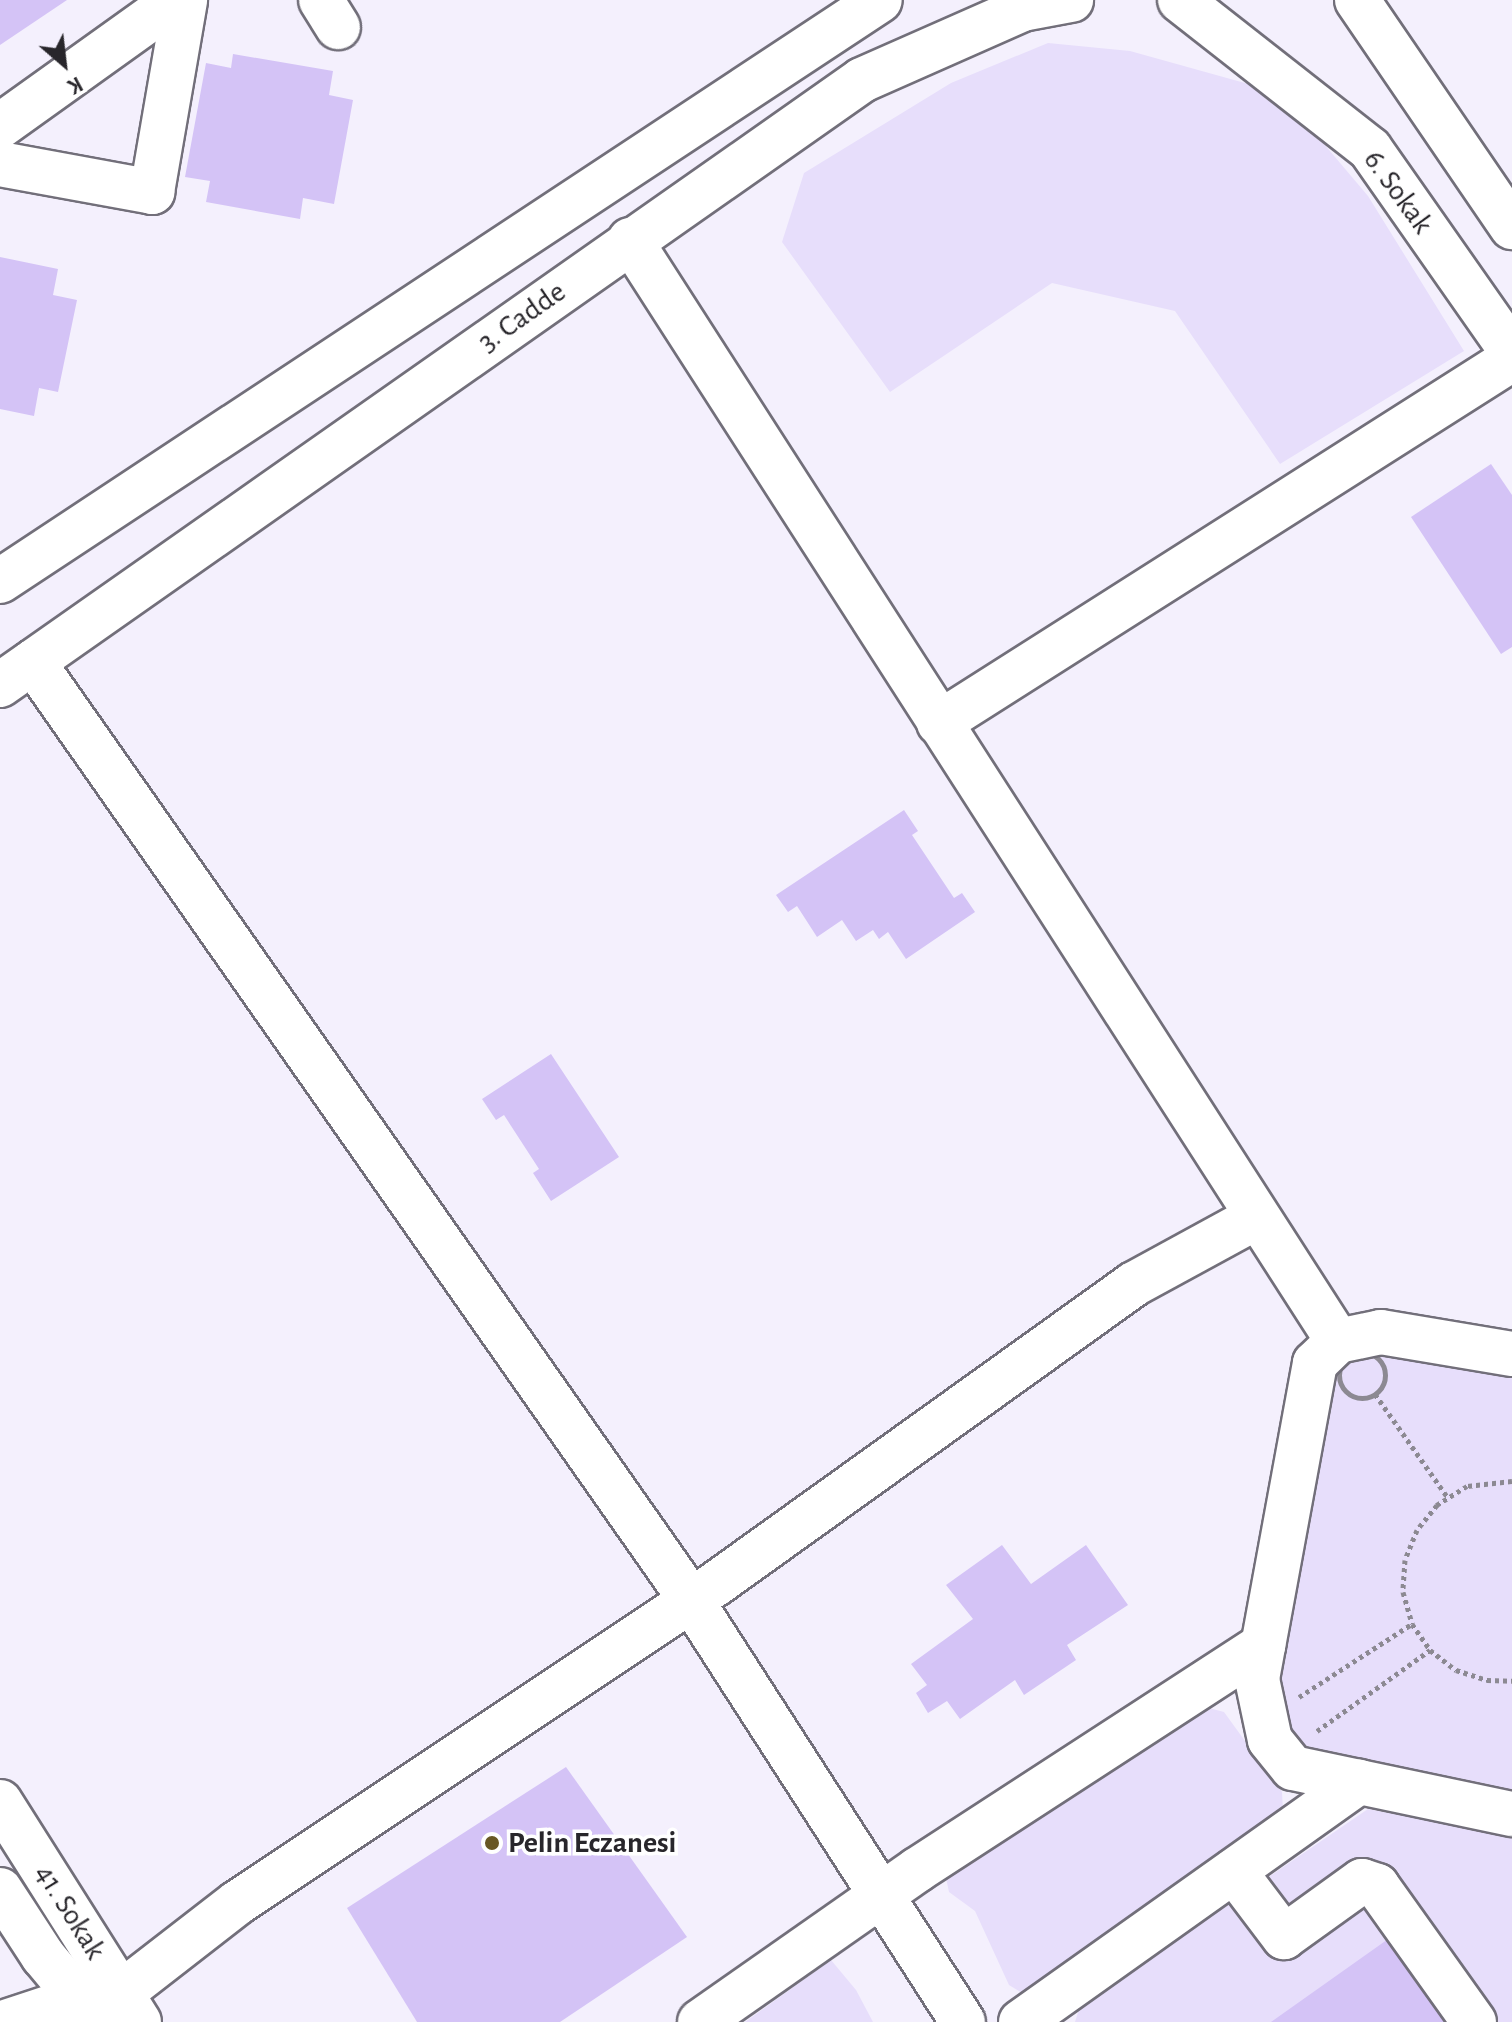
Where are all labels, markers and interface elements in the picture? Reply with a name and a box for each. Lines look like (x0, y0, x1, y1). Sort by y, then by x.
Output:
north arrow (24, 24, 104, 104)
text: K (64, 72, 86, 98)
street label: 6. Sokak (1356, 143, 1440, 241)
street label: 3. Cadde (471, 274, 573, 360)
place label: Pelin Eczanesi (508, 1825, 676, 1861)
marker: Pelin Eczanesi (483, 1834, 501, 1852)
street label: 41. Sokak (27, 1858, 113, 1966)

